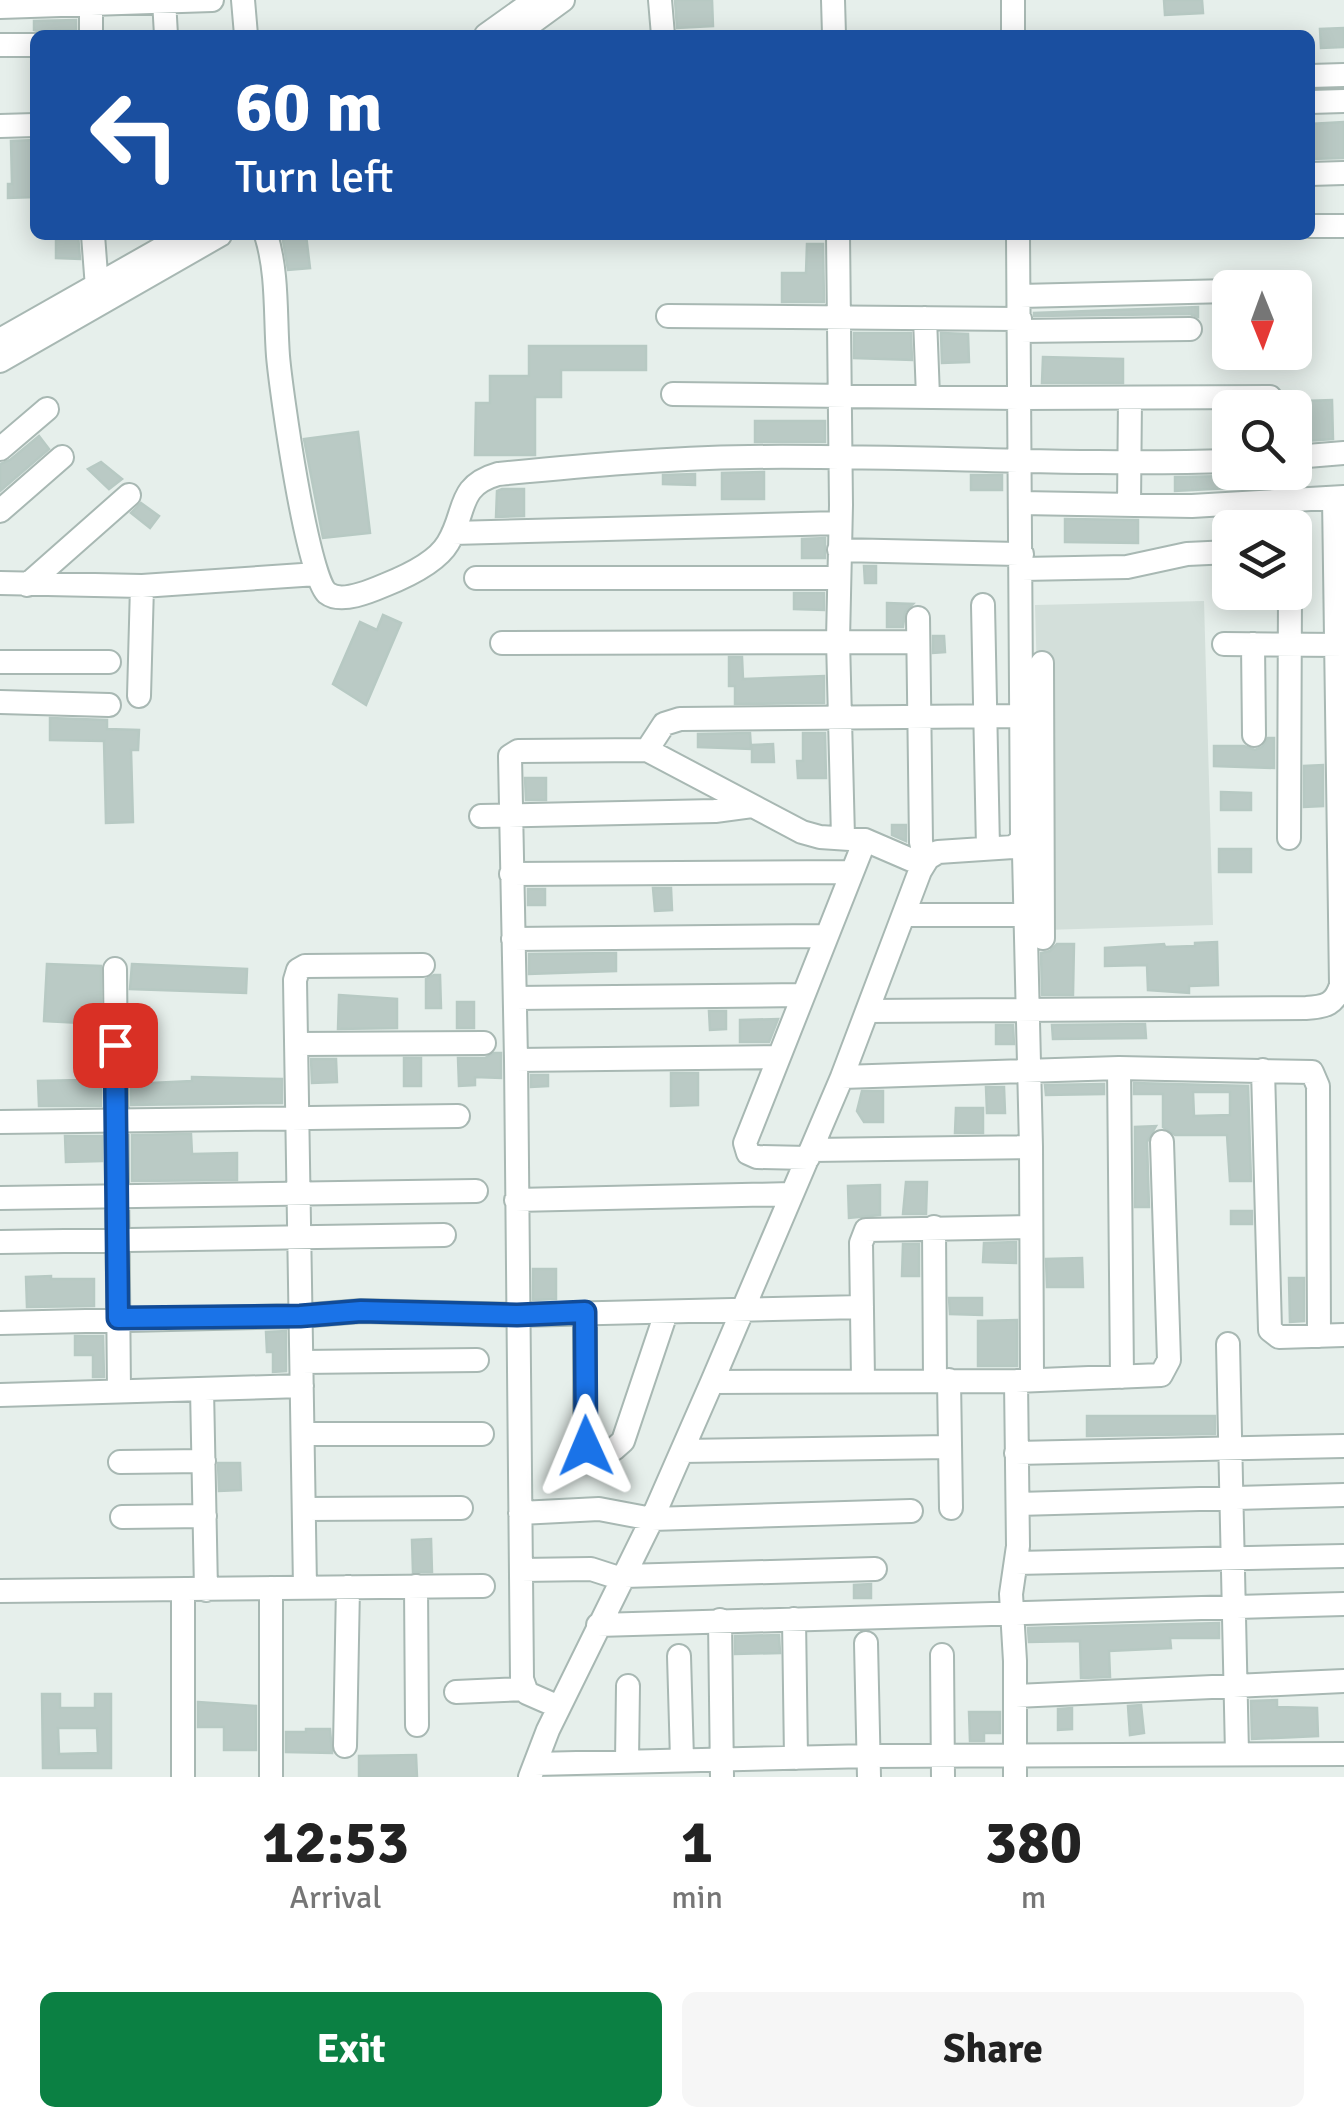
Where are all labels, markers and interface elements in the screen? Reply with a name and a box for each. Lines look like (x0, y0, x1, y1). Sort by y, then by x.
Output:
text: 60 m (235, 64, 383, 150)
icon: left (70, 70, 200, 200)
text: Turn left (235, 150, 394, 205)
north arrow (1212, 270, 1312, 370)
map controls (1212, 270, 1312, 610)
button: search (1212, 390, 1312, 490)
button: layers (1212, 510, 1312, 610)
pin (73, 1003, 158, 1088)
icon: arrive (88, 1018, 143, 1073)
position arrow (534, 1394, 638, 1498)
text: 12:53 (262, 1806, 409, 1880)
text: 1 (681, 1806, 713, 1880)
text: 380 (985, 1806, 1082, 1880)
text: Arrival (290, 1878, 382, 1917)
text: min (671, 1878, 723, 1917)
text: m (1021, 1878, 1046, 1917)
button: Exit (40, 1992, 662, 2107)
button: Share (682, 1992, 1304, 2107)

